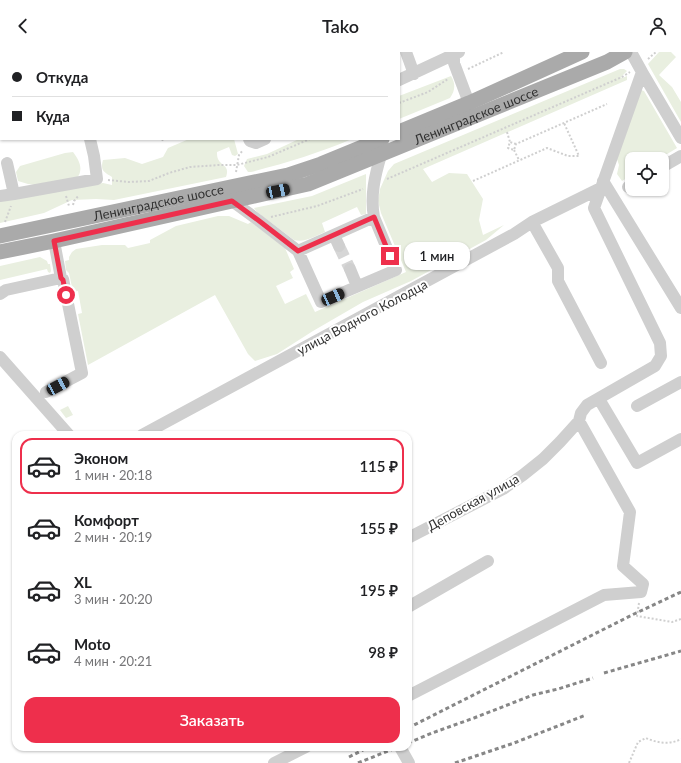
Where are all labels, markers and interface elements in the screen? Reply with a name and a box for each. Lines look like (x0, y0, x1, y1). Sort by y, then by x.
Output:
icon: back (12, 15, 34, 37)
text: Tako (322, 15, 359, 37)
icon: person (647, 15, 669, 37)
text: Откуда (36, 68, 88, 86)
street label: Ленинградское шоссе (411, 83, 541, 148)
text: Куда (36, 107, 70, 125)
map controls (625, 152, 669, 196)
button: locate (625, 152, 669, 196)
street label: Ленинградское шоссе (91, 181, 225, 224)
car (265, 183, 291, 199)
callout: 1 мин (404, 242, 470, 270)
route end (381, 247, 399, 265)
text: 1 мин (420, 248, 454, 264)
street label: улица Водного Колодца (294, 276, 430, 358)
route start (57, 286, 75, 304)
car (320, 287, 346, 307)
car (45, 375, 71, 397)
icon: car (26, 448, 62, 484)
text: Эконом (74, 449, 128, 467)
text: 115 ₽ (359, 457, 398, 475)
text: 1 мин · 20:18 (74, 467, 152, 483)
street label: Деповская улица (424, 470, 522, 534)
icon: car (26, 510, 62, 546)
text: Комфорт (74, 511, 139, 529)
text: 155 ₽ (359, 519, 398, 537)
text: 2 мин · 20:19 (74, 529, 152, 545)
icon: car (26, 572, 62, 608)
text: XL (74, 573, 92, 591)
text: 195 ₽ (359, 581, 398, 599)
text: 3 мин · 20:20 (74, 591, 152, 607)
icon: car (26, 634, 62, 670)
text: Moto (74, 635, 111, 653)
text: 98 ₽ (368, 643, 398, 661)
text: 4 мин · 20:21 (74, 653, 152, 669)
button: Заказать (24, 697, 400, 743)

